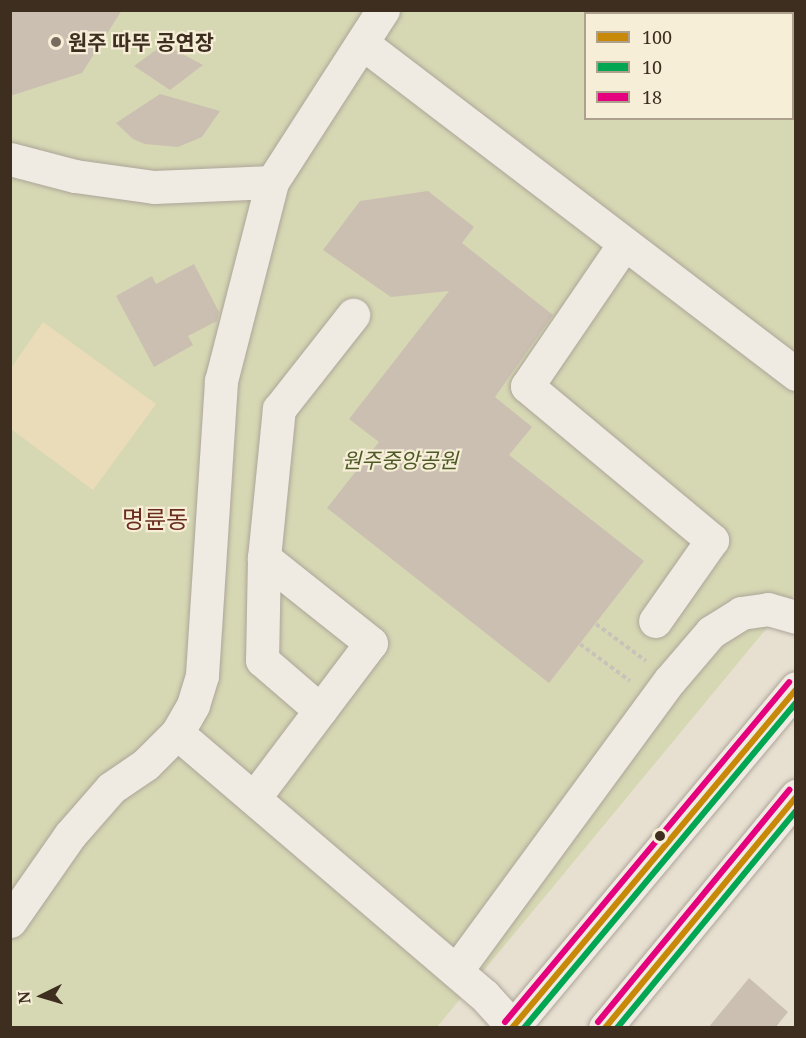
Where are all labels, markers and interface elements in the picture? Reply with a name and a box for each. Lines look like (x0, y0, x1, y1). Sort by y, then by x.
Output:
legend (584, 12, 794, 120)
text: 100 (642, 25, 672, 49)
place label: 원주 따뚜 공연장 (68, 29, 214, 55)
marker: 원주 따뚜 공연장 (49, 35, 63, 49)
text: 10 (642, 55, 662, 79)
text: 18 (642, 85, 662, 109)
park label: 원주중앙공원 (342, 447, 458, 473)
district label: 명륜동 (122, 505, 188, 533)
unlabelled marker (654, 830, 666, 842)
north arrow (12, 966, 72, 1026)
text: N (13, 990, 36, 1005)

